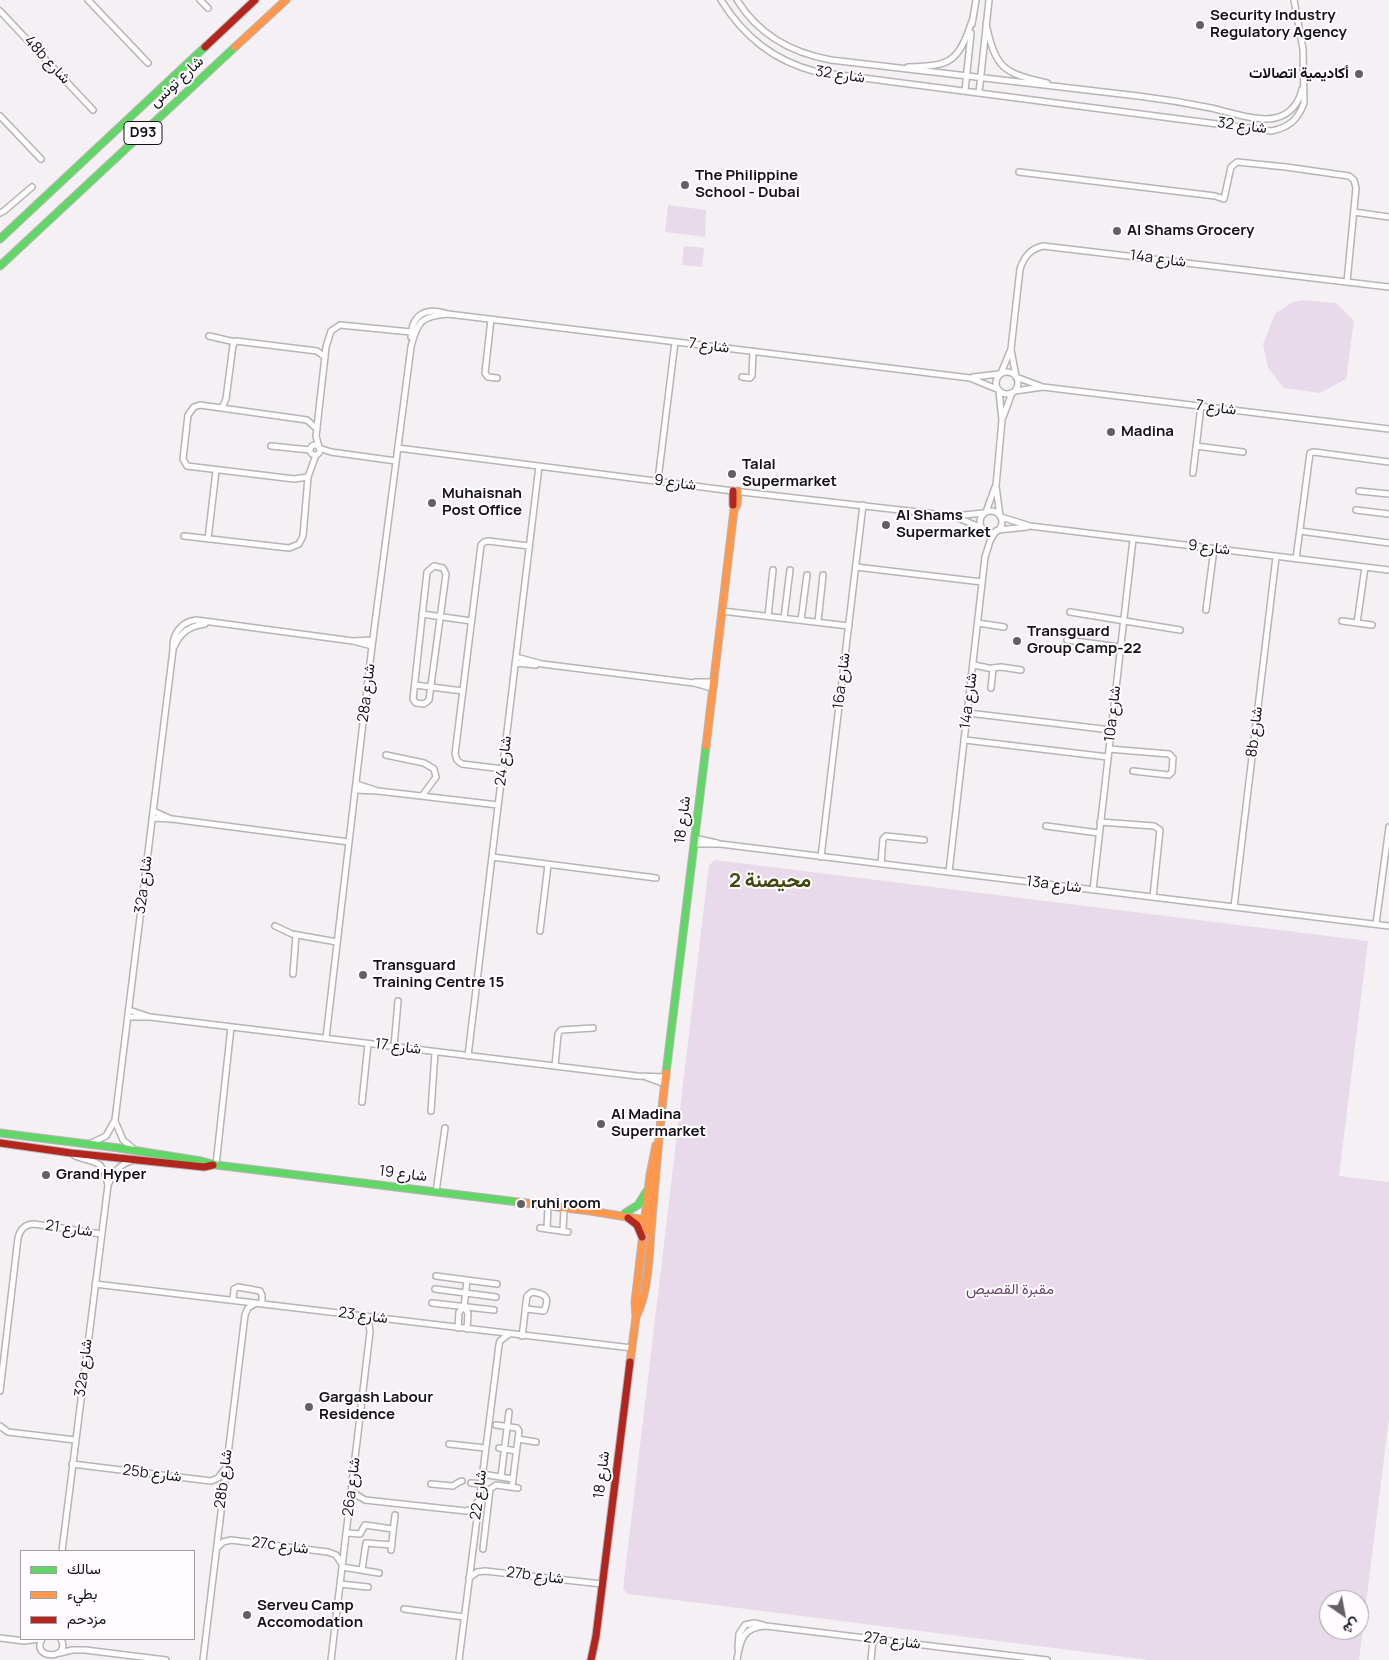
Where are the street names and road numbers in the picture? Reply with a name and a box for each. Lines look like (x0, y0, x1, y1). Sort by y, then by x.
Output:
street label: 48b شارع (20, 32, 74, 88)
street label: شارع تونس (146, 52, 208, 112)
street label: شارع 32 (814, 63, 866, 87)
street label: شارع 32 (1216, 114, 1268, 138)
road number: D93 (124, 122, 162, 144)
street label: 14a شارع (1129, 247, 1187, 271)
street label: شارع 7 (688, 335, 730, 357)
street label: شارع 7 (1195, 397, 1237, 419)
street label: شارع 9 (653, 471, 697, 495)
street label: شارع 9 (1187, 536, 1231, 560)
street label: 16a شارع (830, 652, 854, 710)
street label: 28a شارع (354, 663, 380, 723)
street label: 14a شارع (957, 672, 981, 730)
street label: 10a شارع (1101, 685, 1125, 743)
street label: 8b شارع (1243, 706, 1267, 758)
street label: شارع 24 (492, 735, 516, 787)
street label: شارع 18 (671, 795, 695, 845)
street label: 32a شارع (132, 855, 156, 915)
street label: 13a شارع (1025, 873, 1083, 897)
street label: شارع 17 (374, 1035, 422, 1059)
street label: شارع 19 (378, 1162, 428, 1186)
street label: شارع 21 (44, 1217, 94, 1241)
street label: شارع 23 (337, 1304, 389, 1328)
street label: 32a شارع (72, 1338, 96, 1398)
street label: 28b شارع (211, 1448, 237, 1510)
street label: شارع 18 (590, 1450, 614, 1500)
street label: 26a شارع (339, 1456, 365, 1518)
street label: 25b شارع (121, 1461, 183, 1487)
street label: شارع 22 (467, 1469, 491, 1521)
street label: 27c شارع (250, 1534, 310, 1558)
street label: 27b شارع (505, 1564, 565, 1588)
street label: 27a شارع (862, 1629, 922, 1653)

